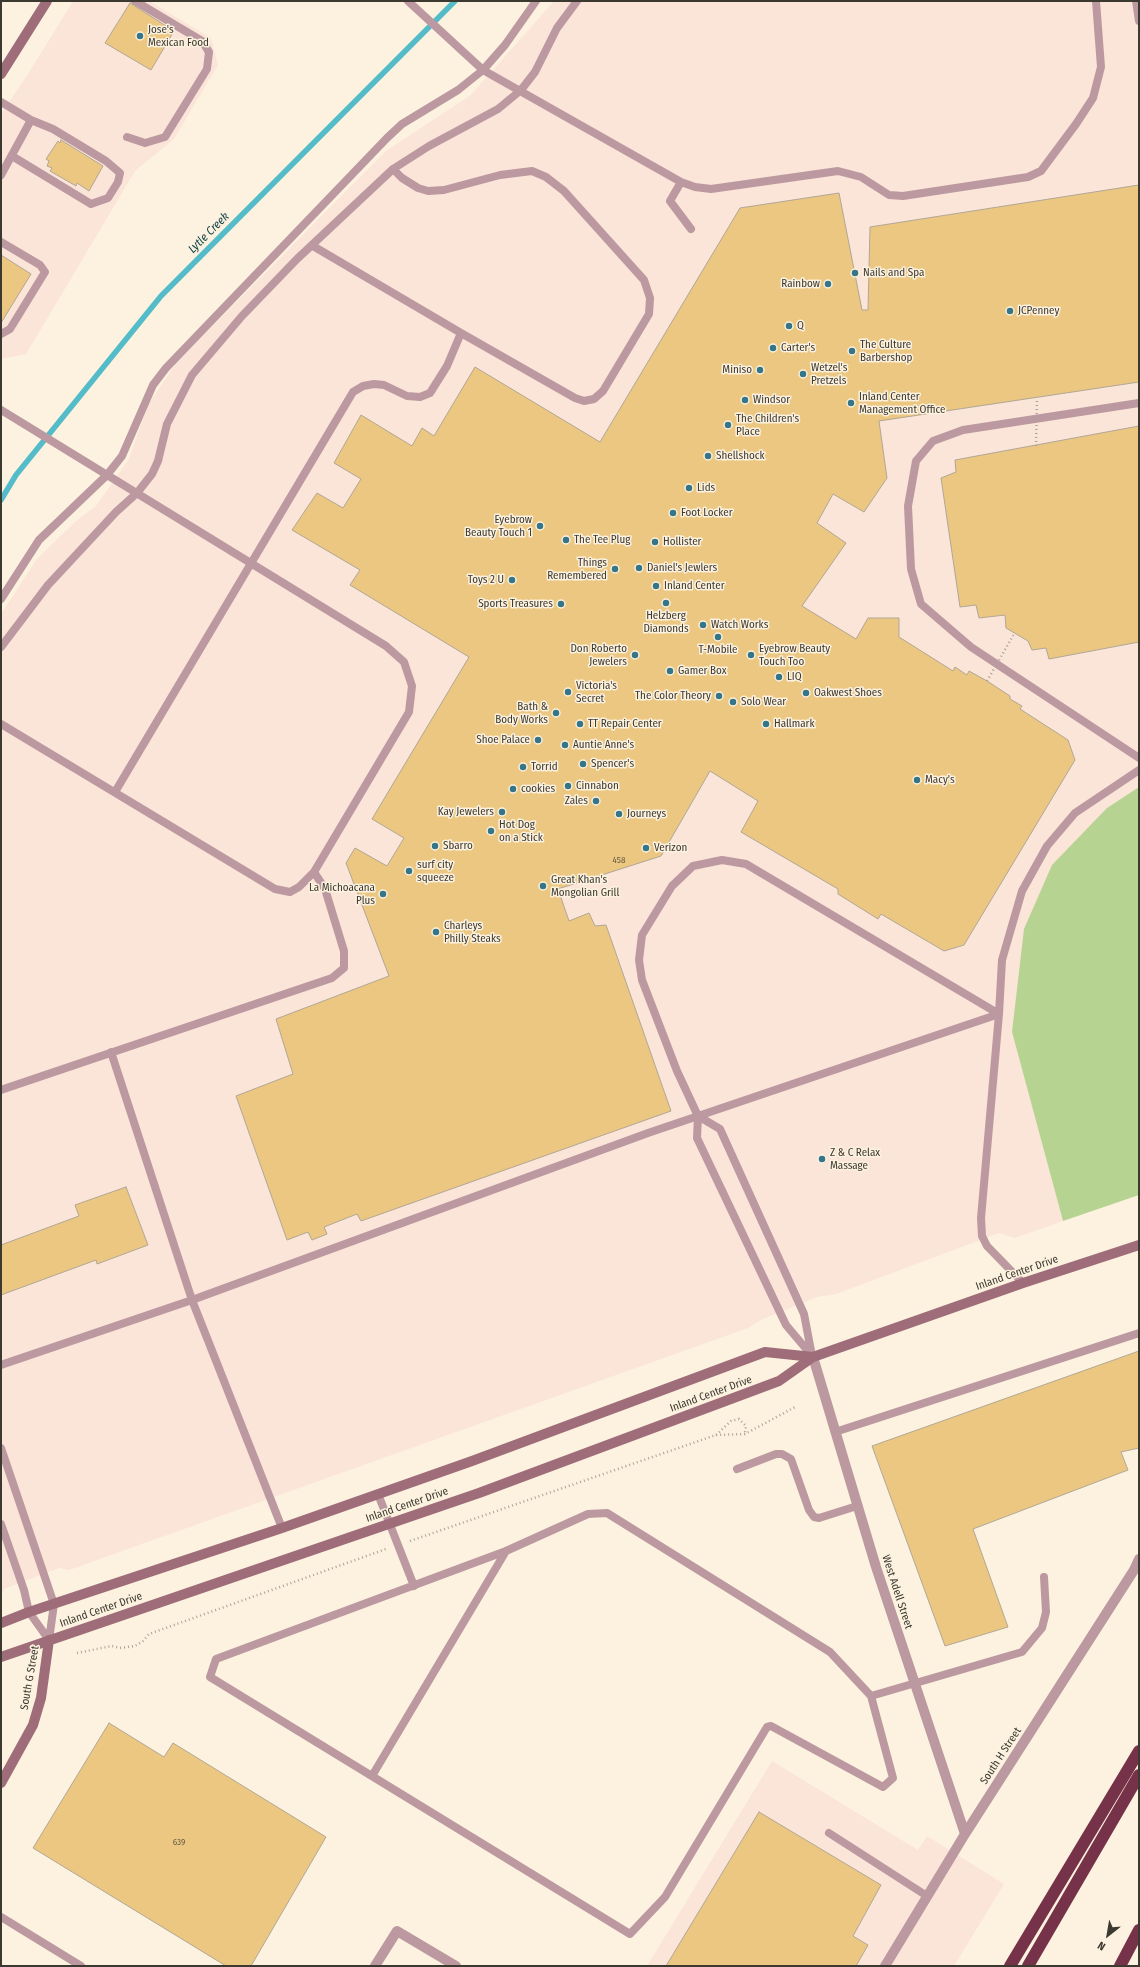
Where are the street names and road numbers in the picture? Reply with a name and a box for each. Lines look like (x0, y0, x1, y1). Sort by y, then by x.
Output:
street label: Inland Center Drive (974, 1253, 1060, 1293)
street label: Inland Center Drive (668, 1373, 754, 1415)
street label: Inland Center Drive (364, 1485, 450, 1525)
street label: West Adell Street (879, 1553, 915, 1631)
street label: Inland Center Drive (58, 1590, 144, 1630)
street label: South G Street (18, 1645, 42, 1711)
street label: South H Street (978, 1725, 1024, 1787)

